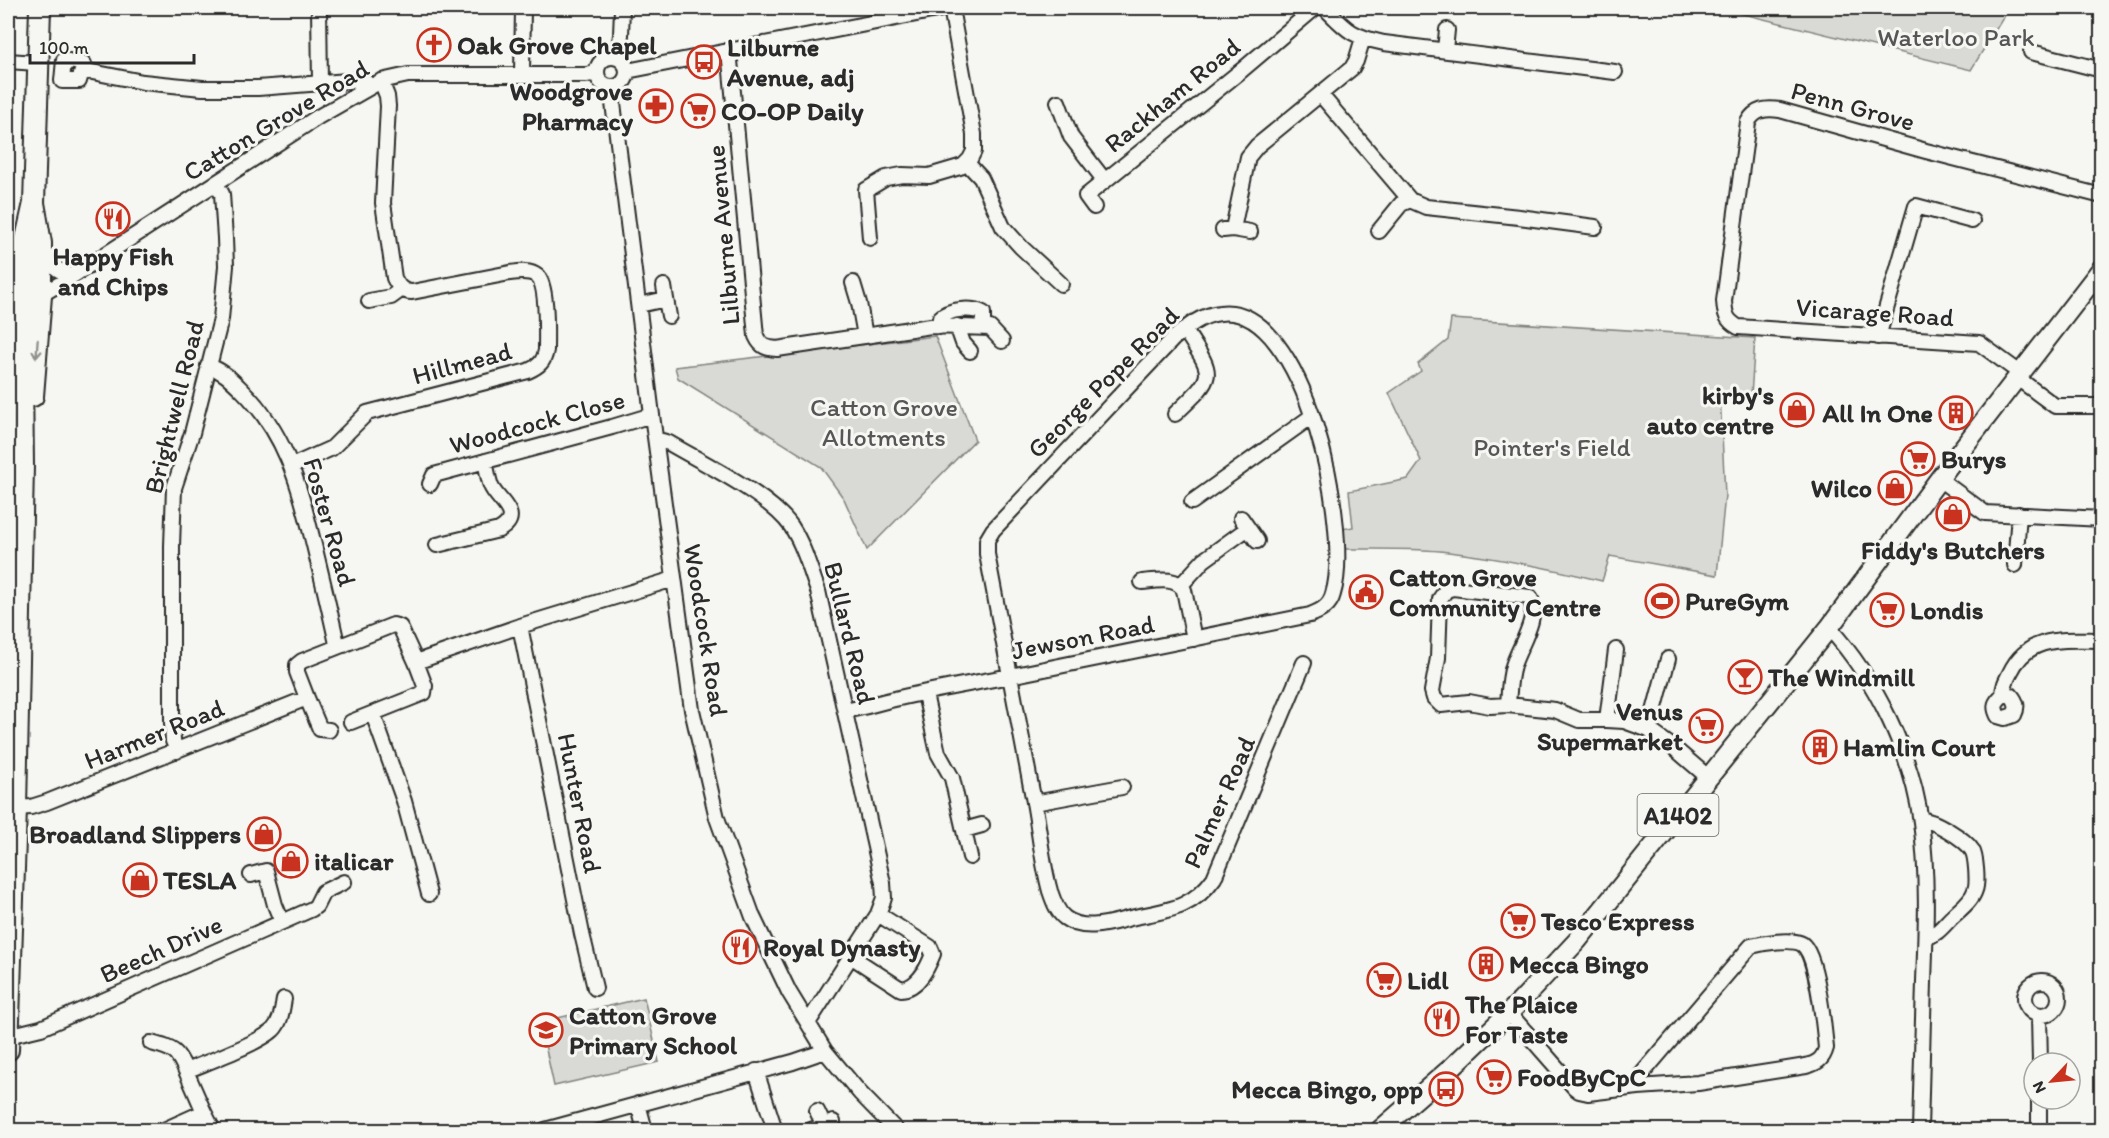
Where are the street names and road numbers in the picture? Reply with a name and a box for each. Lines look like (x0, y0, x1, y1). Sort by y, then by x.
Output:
street label: Rackham Road (1098, 30, 1246, 159)
street label: Catton Grove Road (177, 52, 375, 188)
street label: Penn Grove (1788, 74, 1918, 138)
street label: Lilburne Avenue (699, 144, 747, 326)
street label: Vicarage Road (1795, 291, 1956, 334)
street label: George Pope Road (1020, 299, 1186, 465)
street label: Brightwell Road (137, 317, 211, 497)
street label: Hillmead (409, 334, 516, 392)
street label: Woodcock Close (446, 383, 628, 461)
street label: Foster Road (296, 454, 364, 591)
street label: Woodcock Road (677, 541, 735, 719)
street label: Bullard Road (817, 559, 883, 708)
street label: Jewson Road (1009, 607, 1158, 667)
street label: Harmer Road (79, 691, 229, 777)
street label: Hunter Road (551, 730, 609, 876)
street label: Palmer Road (1176, 730, 1263, 873)
road number: A1402 (1638, 794, 1718, 836)
street label: Beech Drive (95, 908, 227, 990)

